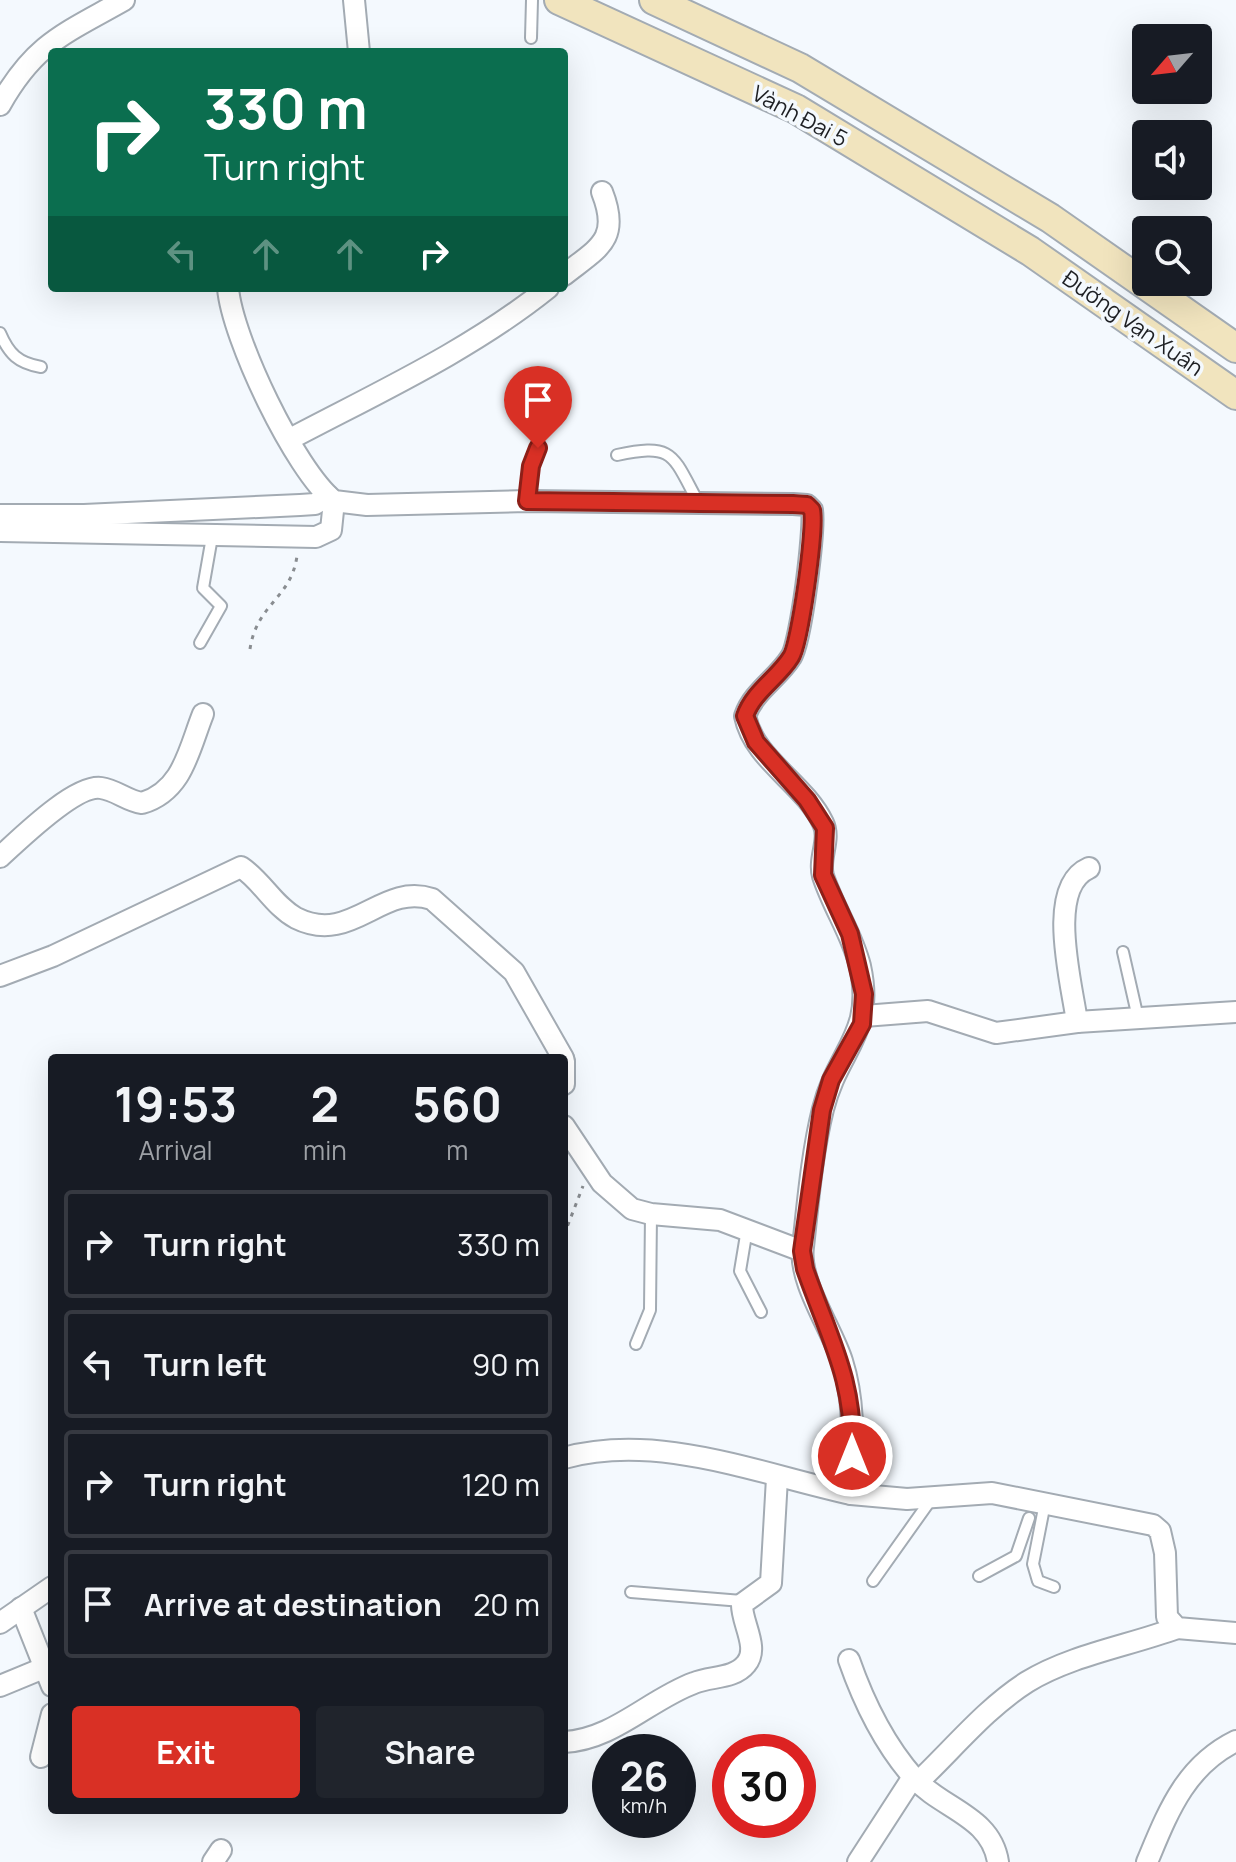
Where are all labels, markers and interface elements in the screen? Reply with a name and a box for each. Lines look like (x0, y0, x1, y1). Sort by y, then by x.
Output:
north arrow (1132, 24, 1212, 104)
map controls (1132, 24, 1212, 296)
text: 330 m (204, 69, 368, 146)
street label: Vành Đai 5 (747, 78, 853, 154)
icon: right (72, 80, 176, 184)
button: sound (1132, 120, 1212, 200)
text: Turn right (204, 142, 365, 191)
button: search (1132, 216, 1212, 296)
icon: left (160, 232, 204, 276)
icon: ahead (244, 232, 288, 276)
icon: ahead (328, 232, 372, 276)
icon: right (412, 232, 456, 276)
street label: Đường Vạn Xuân (1057, 263, 1209, 383)
pin (504, 366, 572, 448)
icon: arrive (516, 378, 560, 422)
text: 19:53 (114, 1071, 237, 1136)
text: 2 (311, 1071, 339, 1136)
text: 560 (413, 1071, 502, 1136)
text: Arrival (138, 1132, 213, 1168)
text: min (303, 1132, 347, 1168)
text: m (446, 1132, 468, 1168)
icon: right (76, 1222, 120, 1266)
text: Turn right (144, 1224, 287, 1265)
text: 330 m (457, 1224, 540, 1265)
icon: left (76, 1342, 120, 1386)
text: Turn left (144, 1344, 267, 1385)
text: 90 m (472, 1344, 540, 1385)
position arrow (810, 1414, 894, 1498)
icon: right (76, 1462, 120, 1506)
text: Turn right (144, 1464, 287, 1505)
text: 120 m (461, 1464, 540, 1505)
icon: arrive (76, 1582, 120, 1626)
text: Arrive at destination (144, 1584, 442, 1625)
text: 20 m (473, 1584, 540, 1625)
button: Exit (72, 1706, 300, 1798)
button: Share (316, 1706, 544, 1798)
speed limit sign: 30 (712, 1734, 816, 1838)
text: 26 (620, 1748, 668, 1803)
text: km/h (621, 1792, 667, 1819)

